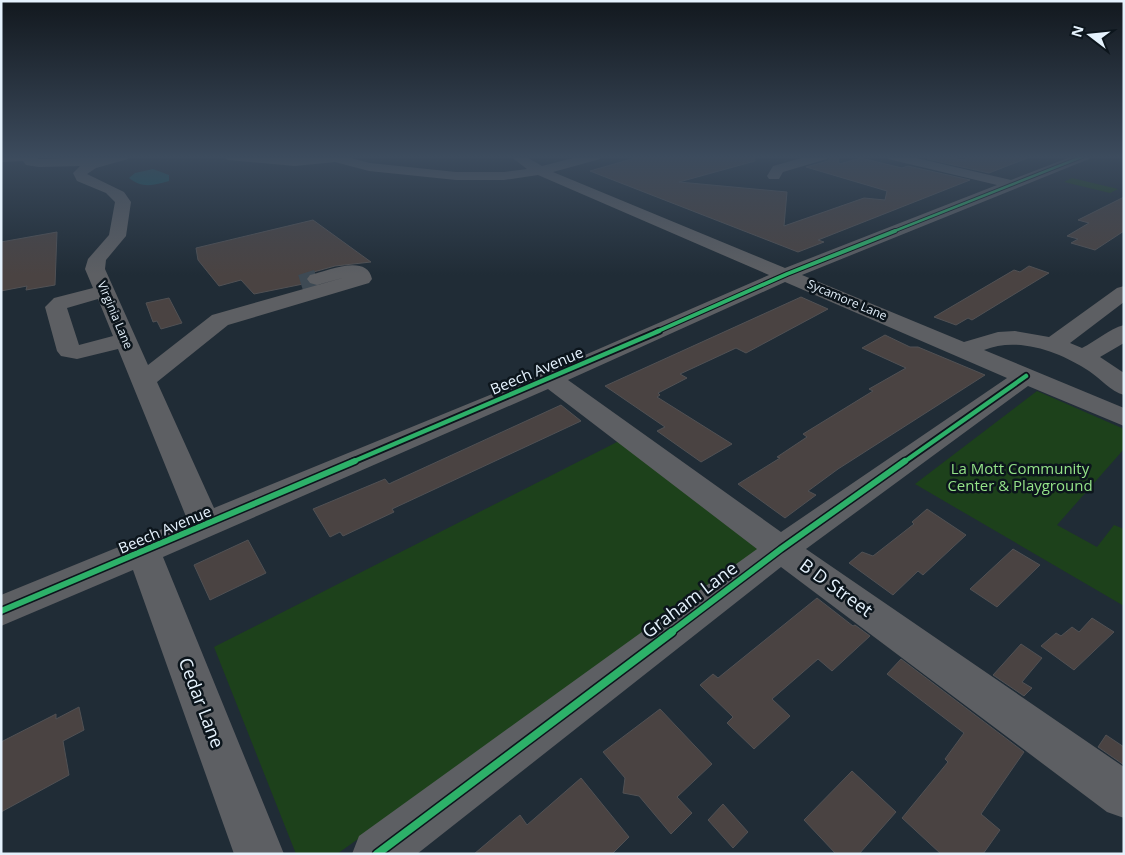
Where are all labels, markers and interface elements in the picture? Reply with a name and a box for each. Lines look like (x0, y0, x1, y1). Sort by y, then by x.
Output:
north arrow (1065, 10, 1115, 60)
text: N (1066, 23, 1088, 39)
street label: Sycamore Lane (805, 275, 890, 324)
street label: Virginia Lane (94, 278, 137, 351)
street label: Beech Avenue (487, 342, 586, 399)
park label: La Mott Community Center & Playground (947, 458, 1093, 495)
street label: Beech Avenue (115, 501, 214, 558)
street label: B D Street (795, 553, 878, 622)
street label: Graham Lane (637, 556, 742, 643)
street label: Cedar Lane (174, 654, 230, 751)

